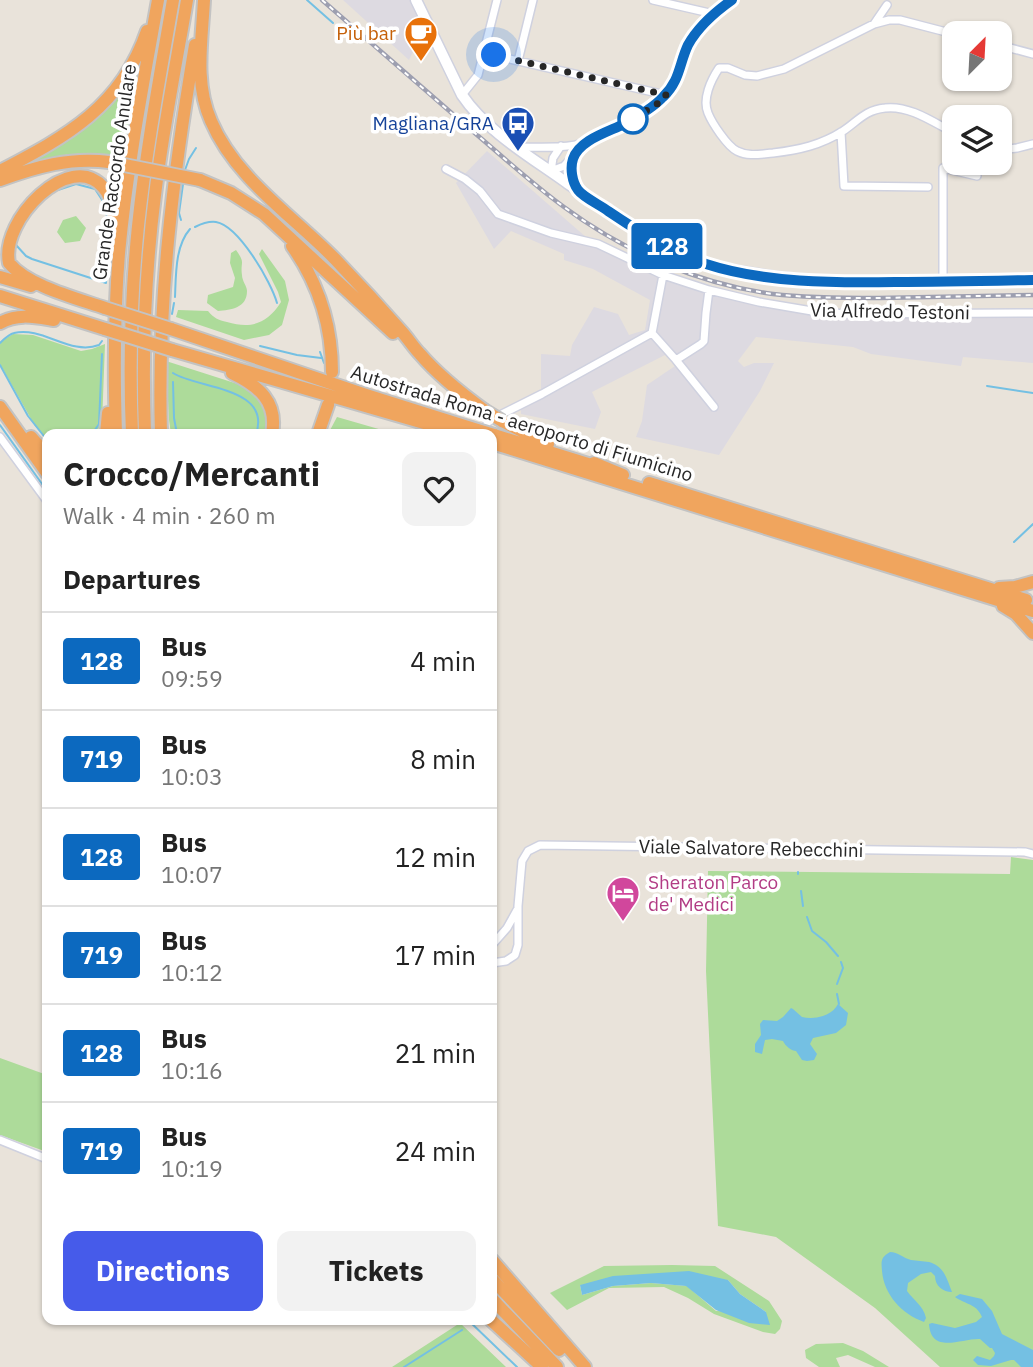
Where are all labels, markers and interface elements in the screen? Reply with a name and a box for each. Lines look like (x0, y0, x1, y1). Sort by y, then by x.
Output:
cafe icon: Più bar (402, 14, 440, 63)
place label: Più bar (336, 21, 396, 45)
north arrow (942, 21, 1012, 91)
map controls (942, 21, 1012, 175)
your location (476, 37, 511, 72)
street label: Grande Raccordo Anulare (87, 62, 141, 282)
bus stop icon: Magliana/GRA (499, 104, 537, 153)
unlabelled marker (618, 104, 648, 134)
button: layers (942, 105, 1012, 175)
place label: Magliana/GRA (372, 111, 494, 135)
line badge: 128 (627, 223, 707, 269)
text: 128 (645, 230, 689, 262)
street label: Via Alfredo Testoni (810, 298, 970, 324)
street label: Autostrada Roma - aeroporto di Fiumicino (348, 359, 696, 487)
text: Crocco/Mercanti (63, 452, 320, 495)
button: heart (402, 452, 476, 526)
text: Walk · 4 min · 260 m (63, 500, 276, 530)
text: Departures (63, 562, 201, 596)
text: Bus (161, 629, 207, 663)
text: 4 min (410, 644, 476, 678)
text: 128 (80, 645, 123, 677)
text: 09:59 (161, 663, 223, 693)
text: Bus (161, 727, 207, 761)
text: 8 min (410, 742, 476, 776)
text: 719 (80, 743, 123, 775)
text: 10:03 (161, 761, 223, 791)
text: Bus (161, 825, 207, 859)
street label: Viale Salvatore Rebecchini (638, 834, 864, 862)
text: 12 min (395, 840, 476, 874)
text: 128 (80, 841, 123, 873)
text: 10:07 (161, 859, 223, 889)
place label: Sheraton Parco de' Medici (648, 870, 778, 916)
hotel icon: Sheraton Parco de' Medici (604, 874, 642, 923)
text: Bus (161, 923, 207, 957)
text: 17 min (395, 938, 476, 972)
text: 719 (80, 939, 123, 971)
text: 10:12 (161, 957, 223, 987)
text: Bus (161, 1021, 207, 1055)
text: 21 min (395, 1036, 476, 1070)
text: 128 (80, 1037, 123, 1069)
text: 10:16 (161, 1055, 223, 1085)
text: Bus (161, 1119, 207, 1153)
text: 24 min (395, 1134, 476, 1168)
text: 719 (80, 1135, 123, 1167)
text: 10:19 (161, 1153, 223, 1183)
button: Directions (63, 1231, 263, 1311)
button: Tickets (277, 1231, 476, 1311)

